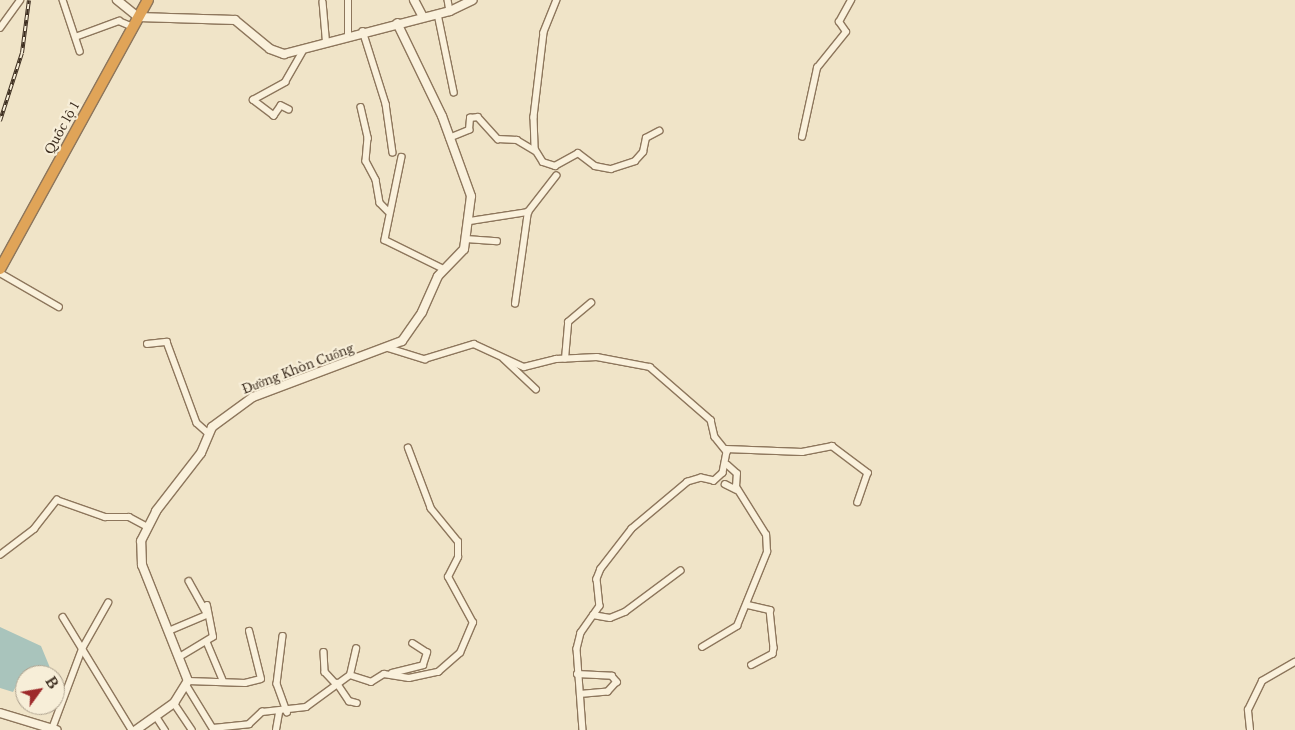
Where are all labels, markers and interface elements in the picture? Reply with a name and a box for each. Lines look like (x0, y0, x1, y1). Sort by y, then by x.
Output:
street label: Quốc lộ 1 (42, 99, 82, 157)
street label: Đường Khòn Cuổng (240, 341, 356, 397)
north arrow (15, 665, 65, 715)
text: B (41, 673, 62, 692)

